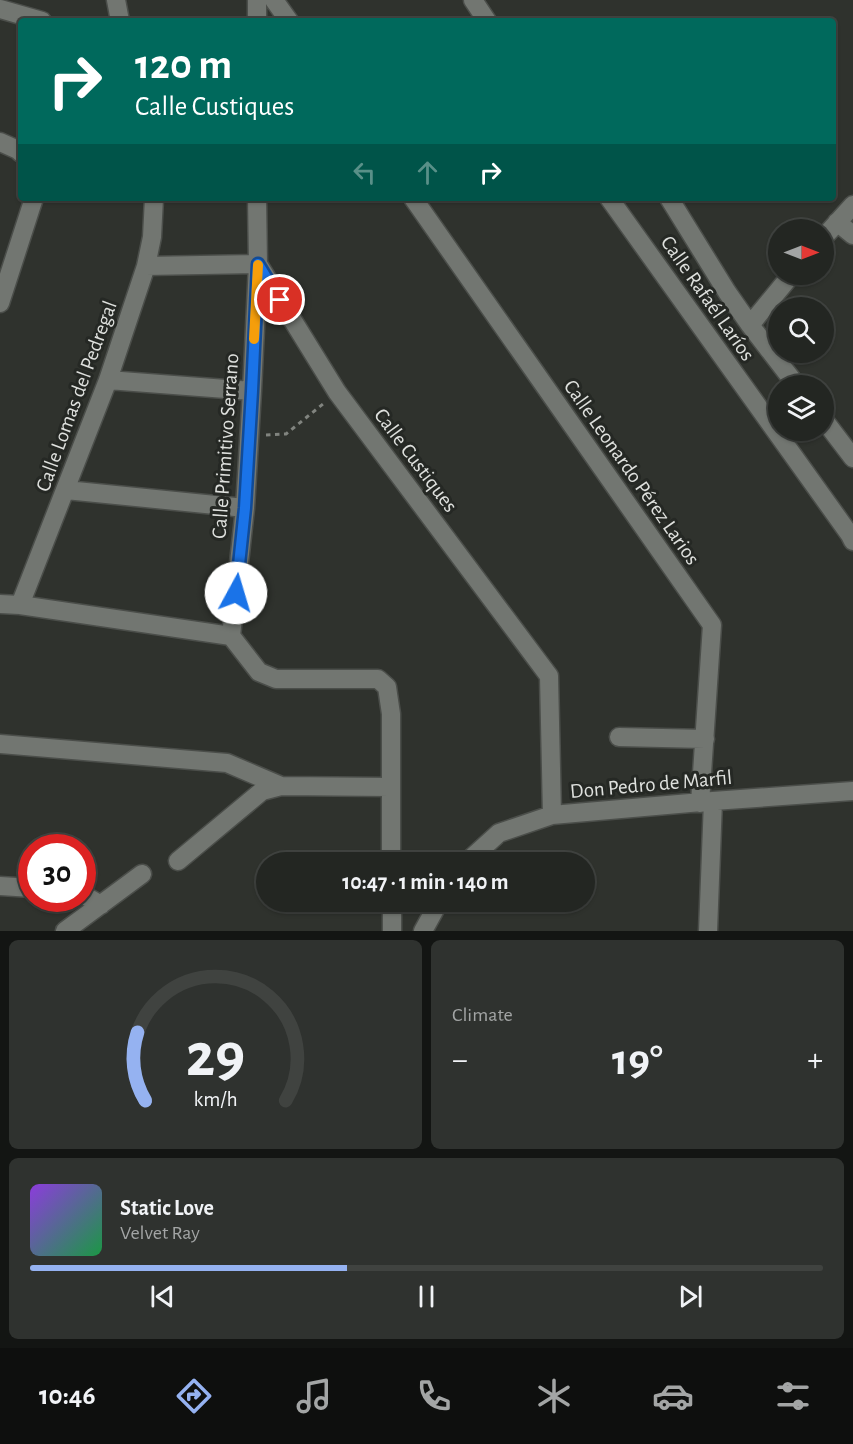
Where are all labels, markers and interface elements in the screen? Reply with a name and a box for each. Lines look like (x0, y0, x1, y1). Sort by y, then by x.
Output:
icon: right (36, 42, 114, 120)
text: 120 m (135, 44, 232, 86)
text: Calle Custiques (135, 93, 294, 120)
icon: left (348, 156, 381, 189)
icon: ahead (411, 156, 444, 189)
icon: right (474, 156, 507, 189)
north arrow (768, 219, 834, 285)
map controls (768, 219, 834, 441)
street label: Calle Rafaél Laríos (657, 232, 758, 365)
pin (254, 274, 305, 325)
icon: arrive (263, 283, 296, 316)
button: search (768, 297, 834, 363)
street label: Calle Lomas del Pedregal (32, 298, 121, 494)
street label: Calle Primitivo Serrano (209, 353, 242, 539)
button: layers (768, 375, 834, 441)
street label: Calle Leonardo Pérez Larios (560, 376, 703, 569)
street label: Calle Custiques (370, 405, 461, 516)
position arrow (204, 561, 268, 625)
street label: Don Pedro de Marfil (569, 767, 733, 802)
speed limit sign: 30 (18, 834, 96, 912)
text: 10:47 · 1 min · 140 m (342, 871, 509, 893)
text: Climate (452, 1005, 513, 1025)
text: 29 (186, 1025, 245, 1087)
text: 19° (612, 1038, 663, 1083)
text: − (452, 1044, 468, 1077)
text: + (807, 1044, 823, 1077)
text: km/h (193, 1090, 238, 1111)
text: Static Love (120, 1197, 214, 1219)
text: Velvet Ray (120, 1223, 200, 1243)
icon: previous (146, 1280, 179, 1313)
icon: pause (410, 1280, 443, 1313)
icon: next (674, 1280, 707, 1313)
icon: directions (173, 1375, 215, 1417)
icon: music (293, 1375, 335, 1417)
icon: phone (413, 1375, 455, 1417)
icon: climate (533, 1375, 575, 1417)
icon: car (652, 1375, 694, 1417)
icon: filters (772, 1375, 814, 1417)
text: 10:46 (39, 1382, 95, 1409)

